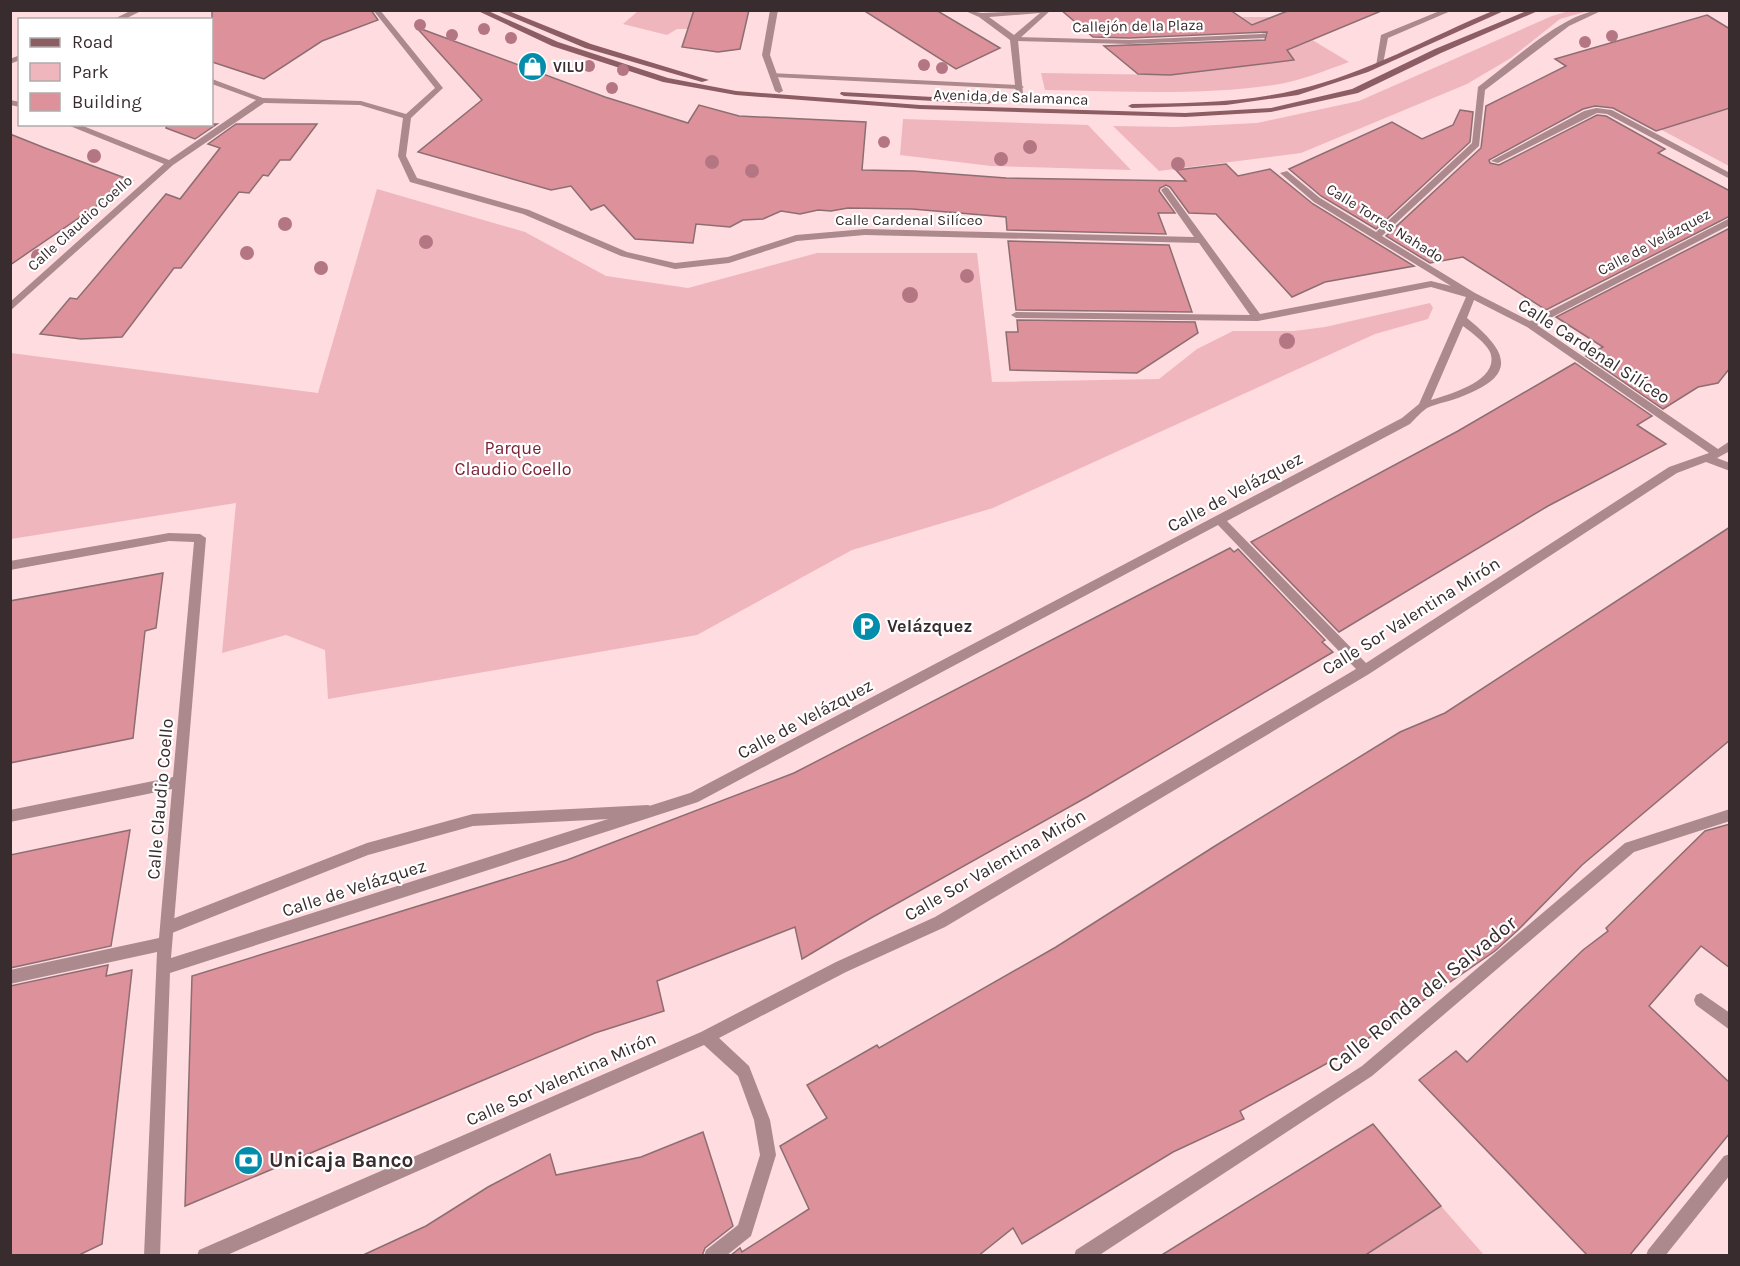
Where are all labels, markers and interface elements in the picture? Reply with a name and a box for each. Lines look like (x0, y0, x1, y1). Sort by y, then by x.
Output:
street label: Callejón de la Plaza (1072, 16, 1204, 36)
legend (18, 18, 213, 126)
text: Road (72, 31, 113, 53)
shop icon: VILU (516, 51, 548, 83)
place label: VILU (553, 58, 584, 76)
text: Park (72, 61, 109, 83)
street label: Avenida de Salamanca (933, 85, 1089, 109)
text: Building (72, 91, 142, 113)
street label: Calle Claudio Coello (24, 171, 136, 275)
street label: Calle Torres Nahado (1323, 180, 1447, 266)
street label: Calle de Velázquez (1595, 205, 1713, 279)
street label: Calle Cardenal Silíceo (835, 211, 983, 229)
street label: Calle Cardenal Silíceo (1514, 294, 1674, 408)
park label: Parque Claudio Coello (454, 437, 572, 480)
street label: Calle de Velázquez (1164, 447, 1306, 537)
street label: Calle Sor Valentina Mirón (1318, 552, 1504, 680)
parking icon: Velázquez (850, 610, 882, 642)
place label: Velázquez (887, 615, 972, 637)
street label: Calle de Velázquez (734, 674, 876, 764)
street label: Calle Claudio Coello (142, 718, 178, 880)
street label: Calle Sor Valentina Mirón (900, 804, 1090, 926)
street label: Calle de Velázquez (279, 854, 429, 922)
street label: Calle Ronda del Salvador (1323, 910, 1521, 1078)
street label: Calle Sor Valentina Mirón (463, 1027, 659, 1131)
bank icon: Unicaja Banco (232, 1144, 264, 1176)
place label: Unicaja Banco (269, 1148, 413, 1172)

